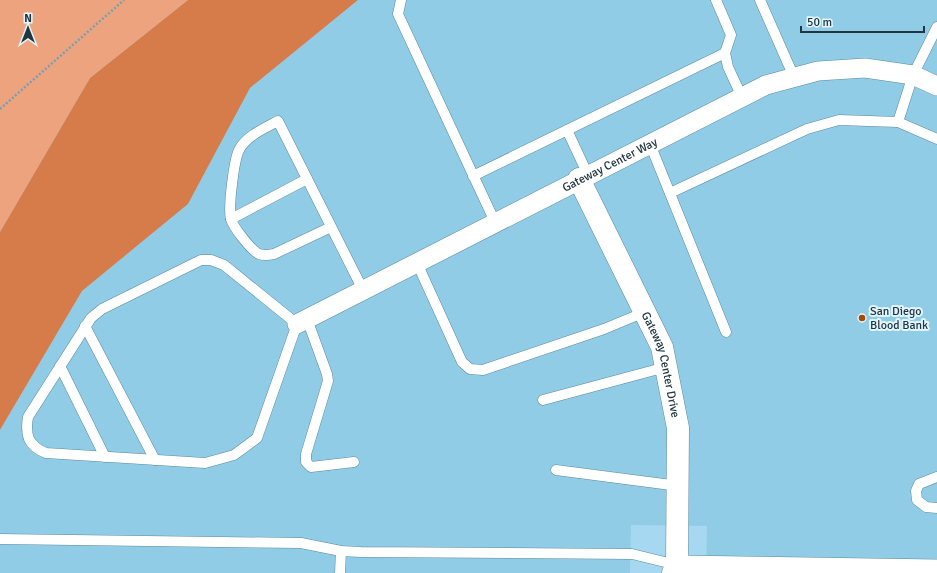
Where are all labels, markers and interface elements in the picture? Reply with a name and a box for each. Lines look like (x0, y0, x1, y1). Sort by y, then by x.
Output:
north arrow (8, 8, 48, 48)
scale bar (801, 8, 924, 34)
text: N (24, 12, 32, 25)
text: 50 m (807, 15, 832, 30)
street label: Gateway Center Way (560, 134, 660, 195)
place label: San Diego Blood Bank (870, 304, 928, 333)
street label: Gateway Center Drive (638, 309, 683, 419)
marker: San Diego Blood Bank (857, 313, 867, 323)

